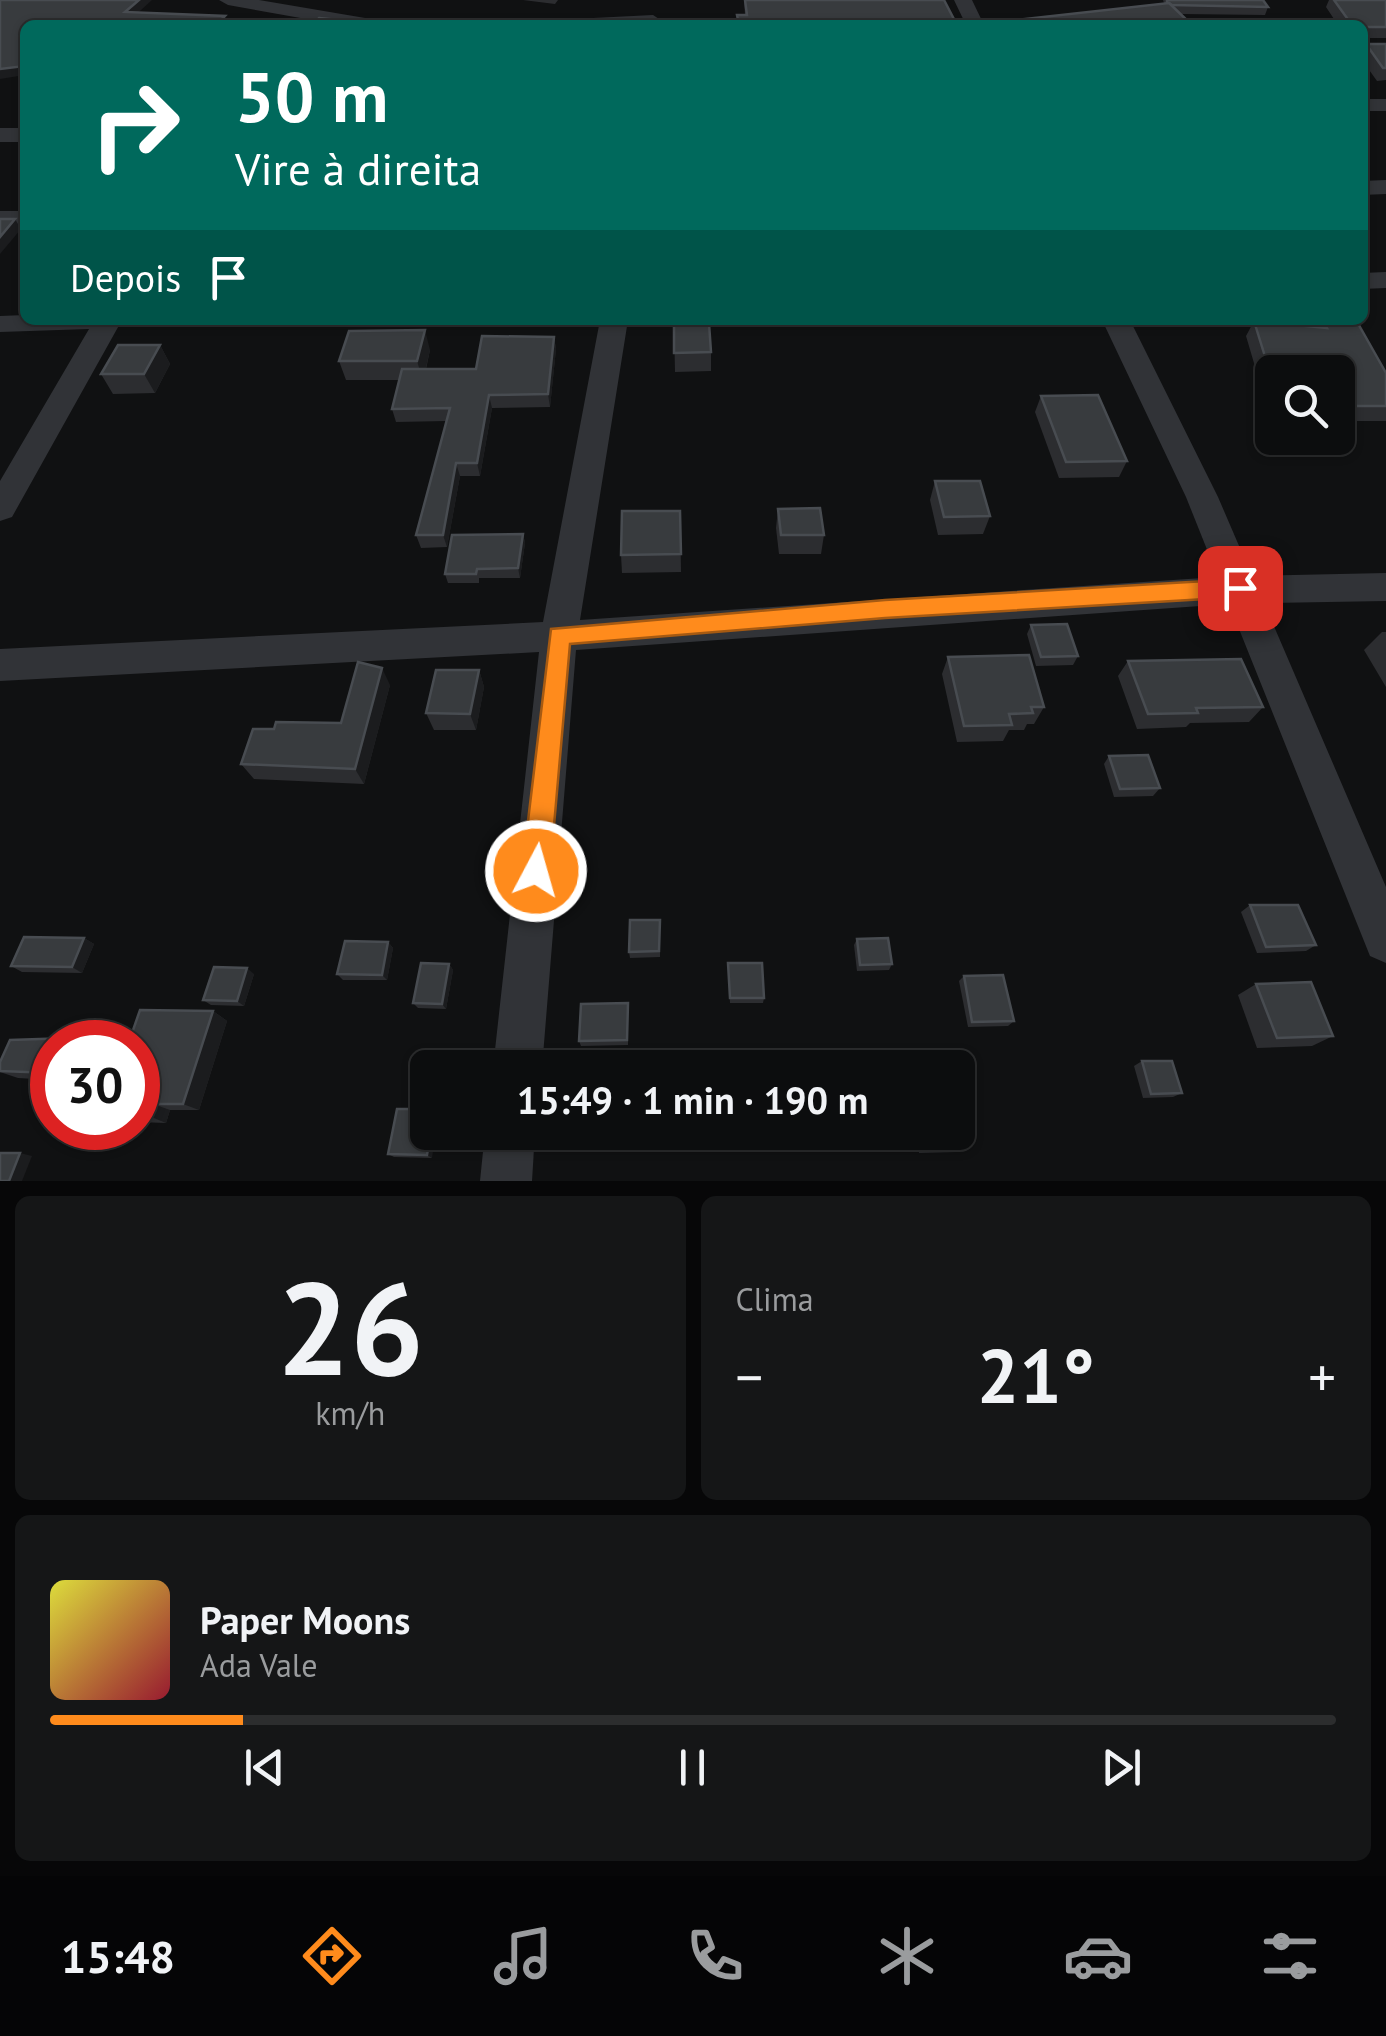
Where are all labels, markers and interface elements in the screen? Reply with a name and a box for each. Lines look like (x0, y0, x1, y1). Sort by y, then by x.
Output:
text: 50 m (235, 51, 388, 141)
icon: right (70, 60, 200, 190)
text: Vire à direita (235, 139, 481, 197)
icon: arrive (201, 250, 256, 305)
text: Depois (70, 253, 181, 302)
map controls (1255, 355, 1355, 455)
button: search (1255, 355, 1355, 455)
pin (1198, 546, 1283, 631)
icon: arrive (1213, 561, 1268, 616)
position arrow (484, 819, 588, 923)
speed limit sign: 30 (30, 1020, 160, 1150)
text: 15:49 · 1 min · 190 m (517, 1075, 868, 1124)
text: 26 (277, 1243, 424, 1411)
text: Clima (736, 1278, 814, 1320)
text: 21° (977, 1327, 1095, 1424)
text: − (736, 1341, 763, 1412)
text: + (1308, 1341, 1336, 1412)
text: km/h (315, 1392, 385, 1434)
text: Paper Moons (200, 1595, 410, 1644)
text: Ada Vale (200, 1644, 317, 1686)
icon: previous (237, 1740, 292, 1795)
icon: pause (665, 1740, 720, 1795)
icon: next (1094, 1740, 1149, 1795)
icon: directions (297, 1921, 367, 1991)
icon: music (488, 1921, 558, 1991)
icon: phone (680, 1921, 750, 1991)
icon: climate (872, 1921, 942, 1991)
icon: car (1063, 1921, 1133, 1991)
icon: filters (1255, 1921, 1325, 1991)
text: 15:48 (61, 1927, 175, 1985)

